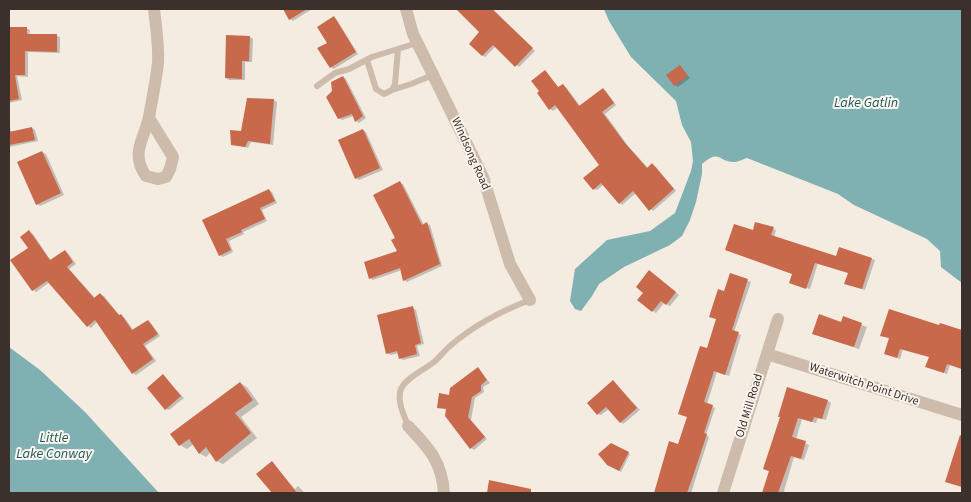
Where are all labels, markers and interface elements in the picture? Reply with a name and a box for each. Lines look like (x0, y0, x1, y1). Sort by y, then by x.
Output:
water label: Lake Gatlin (834, 96, 898, 112)
street label: Windsong Road (448, 115, 492, 193)
street label: Waterwitch Point Drive (807, 361, 921, 409)
street label: Old Mill Road (733, 372, 767, 440)
water label: Little Lake Conway (16, 431, 92, 464)

